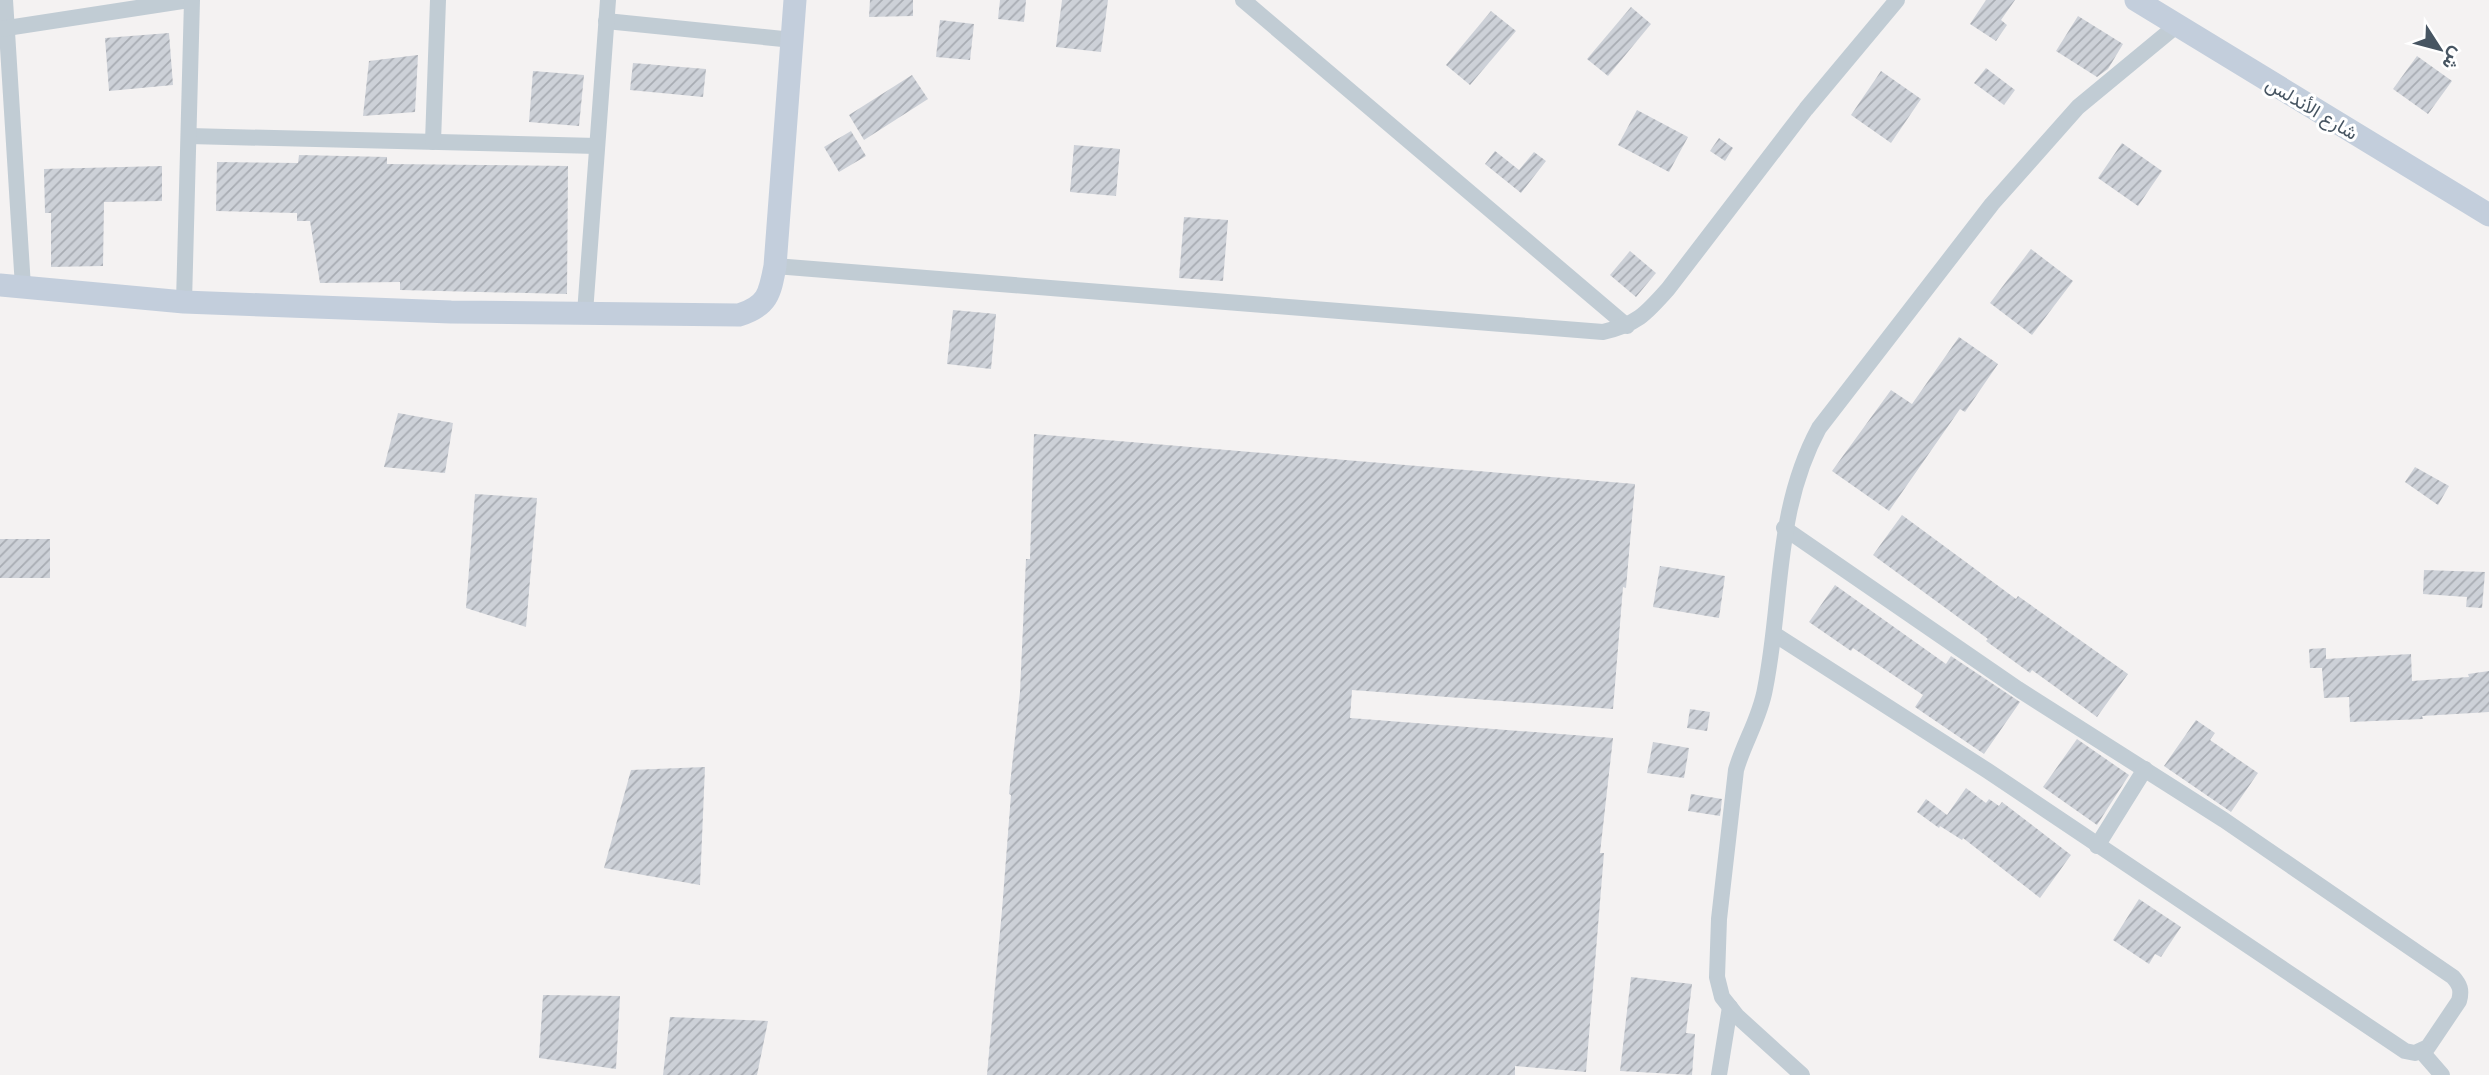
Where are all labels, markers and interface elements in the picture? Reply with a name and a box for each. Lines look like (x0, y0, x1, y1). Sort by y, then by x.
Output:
north arrow (2405, 14, 2475, 84)
text: ش (2437, 43, 2470, 75)
street label: شارع الأندلس (2261, 71, 2362, 146)

